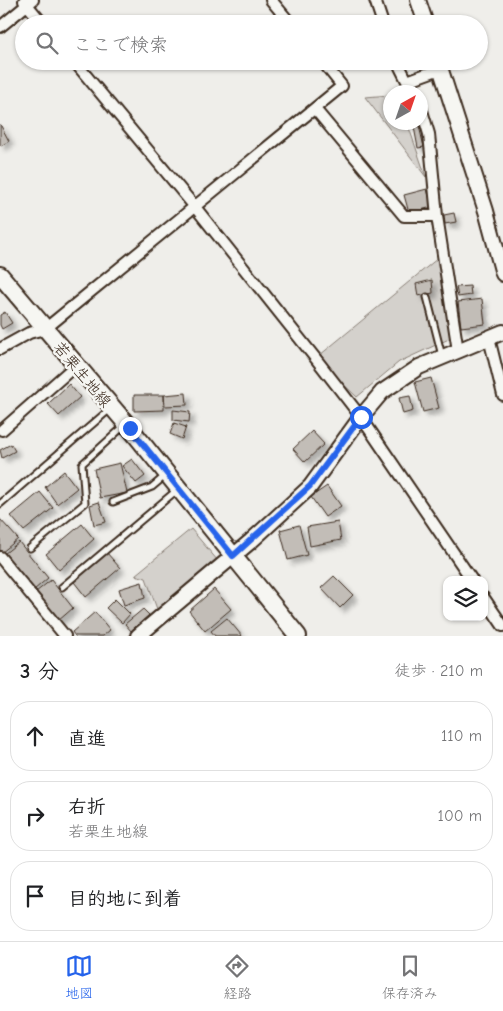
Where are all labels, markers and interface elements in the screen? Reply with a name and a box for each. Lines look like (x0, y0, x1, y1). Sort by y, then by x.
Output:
search box (15, 15, 488, 70)
icon: search (33, 29, 61, 57)
text: ここで検索 (73, 34, 168, 56)
north arrow (383, 85, 428, 130)
street label: 若栗生地線 (50, 338, 115, 411)
route start (350, 406, 373, 429)
route end (119, 417, 142, 440)
map controls (443, 576, 488, 621)
button: layers (443, 576, 488, 621)
text: 3 分 (20, 659, 59, 683)
text: 徒歩 · 210 m (394, 662, 483, 680)
icon: ahead (21, 722, 49, 750)
text: 110 m (441, 727, 482, 745)
text: 直進 (68, 728, 106, 750)
text: 右折 (68, 796, 106, 818)
icon: right (21, 802, 49, 830)
text: 100 m (438, 807, 482, 825)
text: 若栗生地線 (68, 823, 148, 841)
icon: arrive (21, 882, 49, 910)
text: 目的地に到着 (68, 888, 182, 910)
tab: 地図 (65, 952, 93, 1002)
tab: 経路 (223, 952, 251, 1002)
tab: 保存済み (382, 952, 438, 1002)

